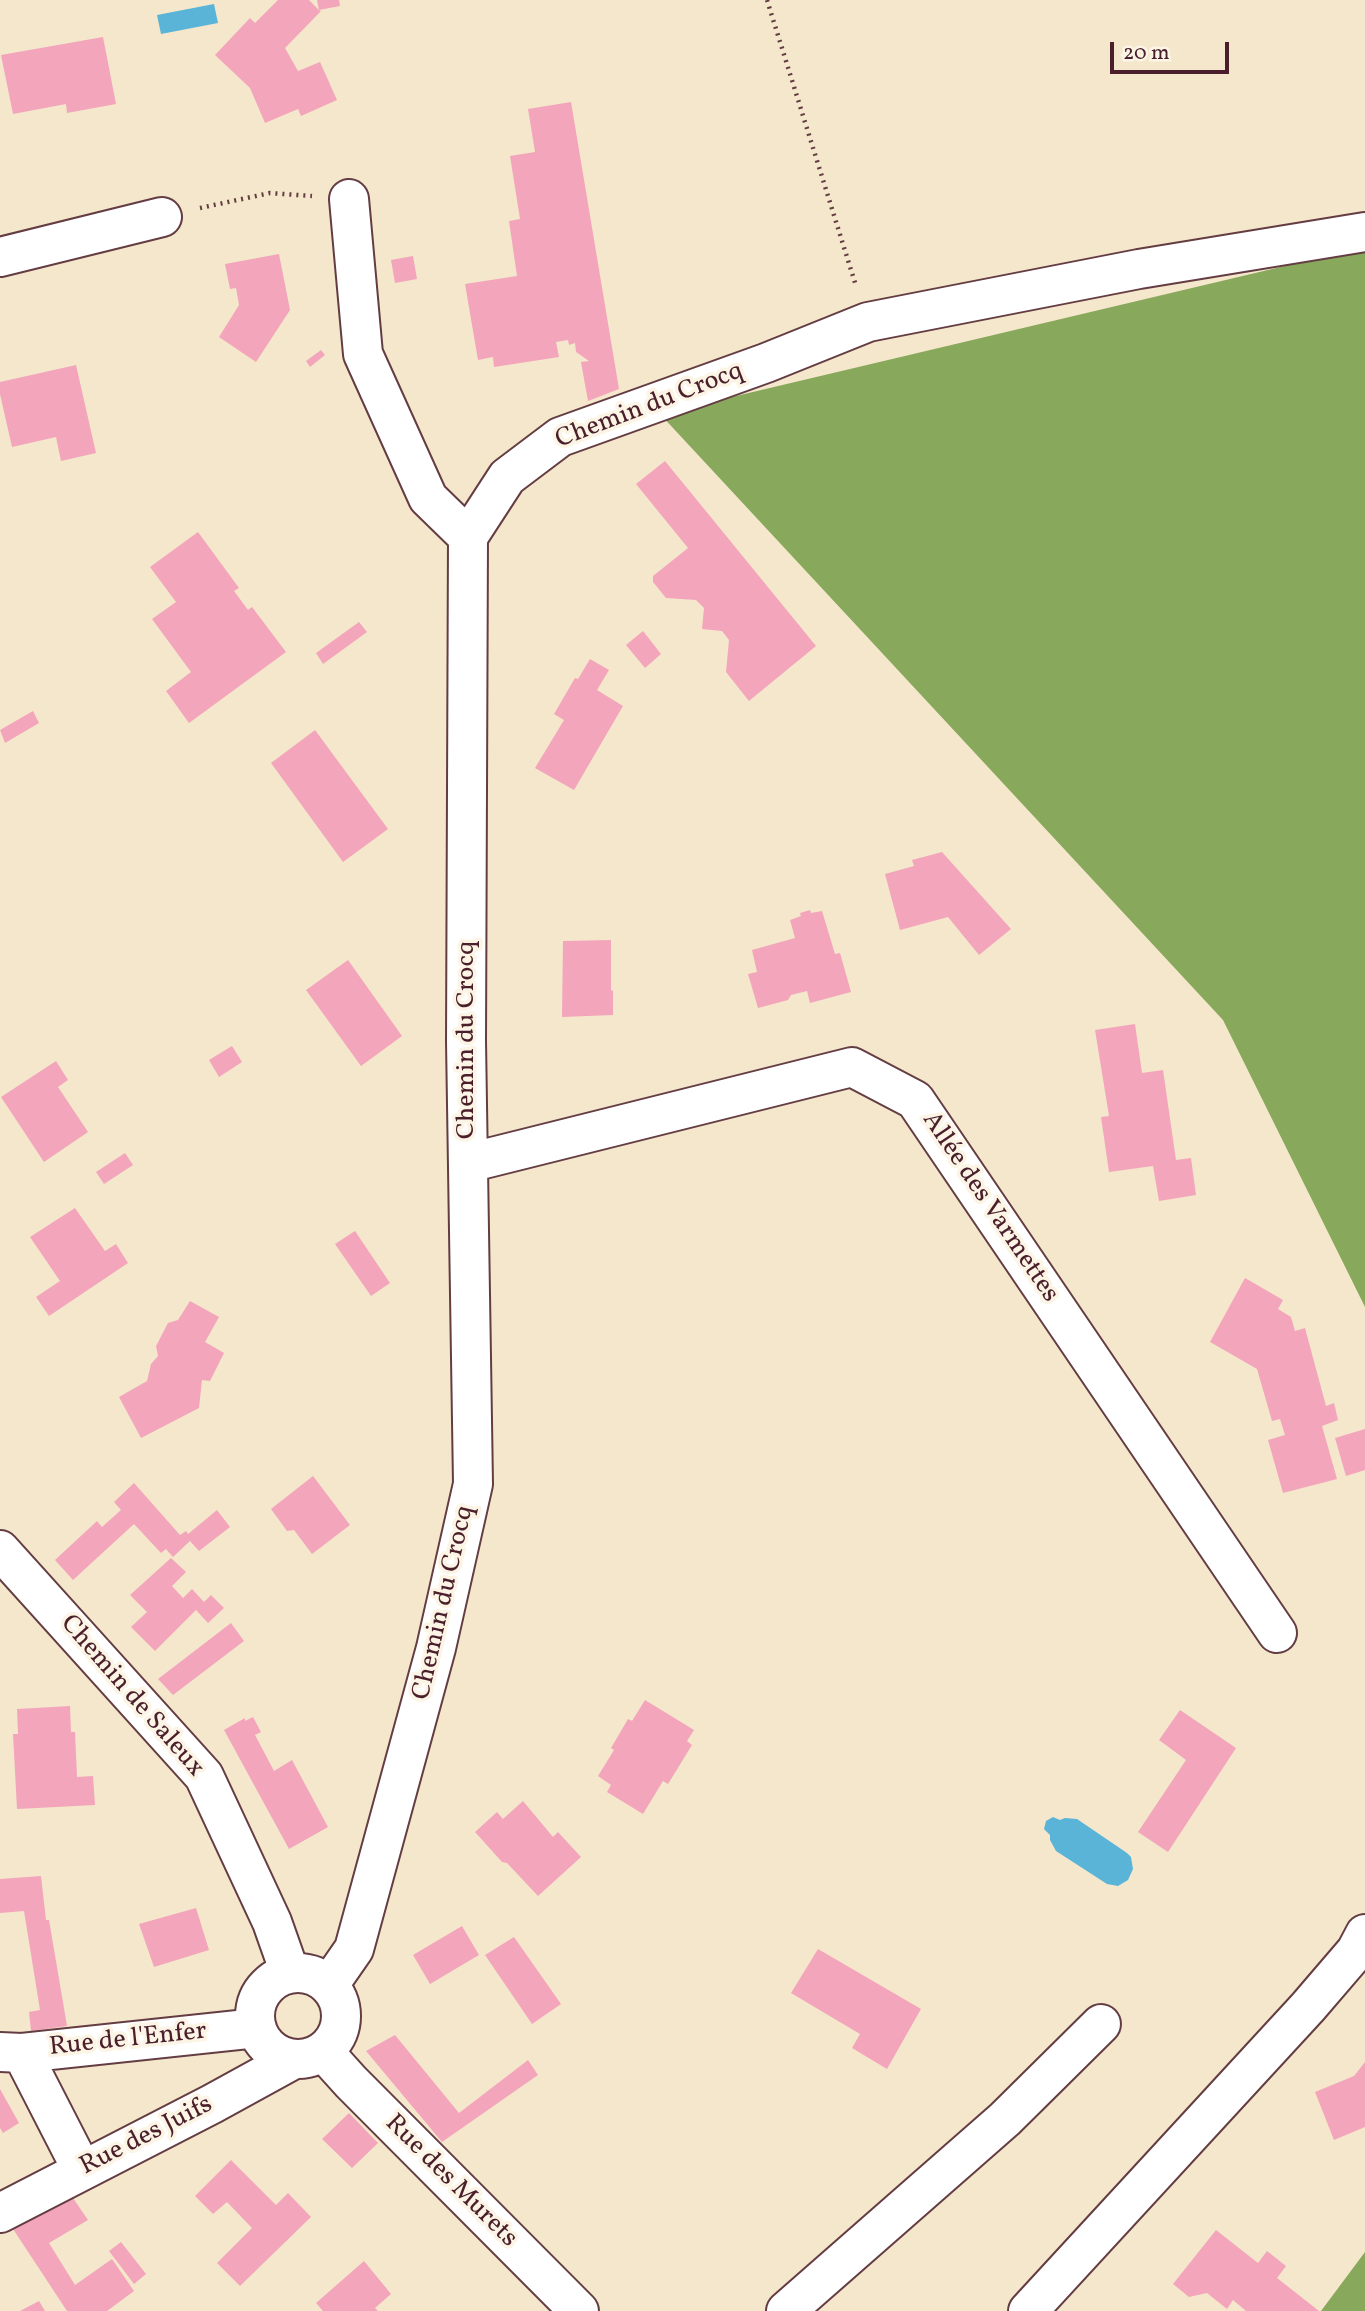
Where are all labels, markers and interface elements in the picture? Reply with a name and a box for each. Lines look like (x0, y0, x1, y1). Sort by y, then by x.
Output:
scale bar (1113, 28, 1232, 72)
text: 20 m (1123, 39, 1169, 68)
street label: Chemin du Crocq (552, 357, 748, 457)
street label: Chemin du Crocq (452, 941, 484, 1139)
street label: Allée des Varmettes (914, 1107, 1064, 1309)
street label: Chemin du Crocq (407, 1503, 483, 1703)
street label: Chemin de Saleux (52, 1610, 210, 1784)
street label: Rue de l'Enfer (48, 2017, 208, 2065)
street label: Rue des Juifs (76, 2090, 218, 2184)
street label: Rue des Murets (377, 2109, 523, 2255)

